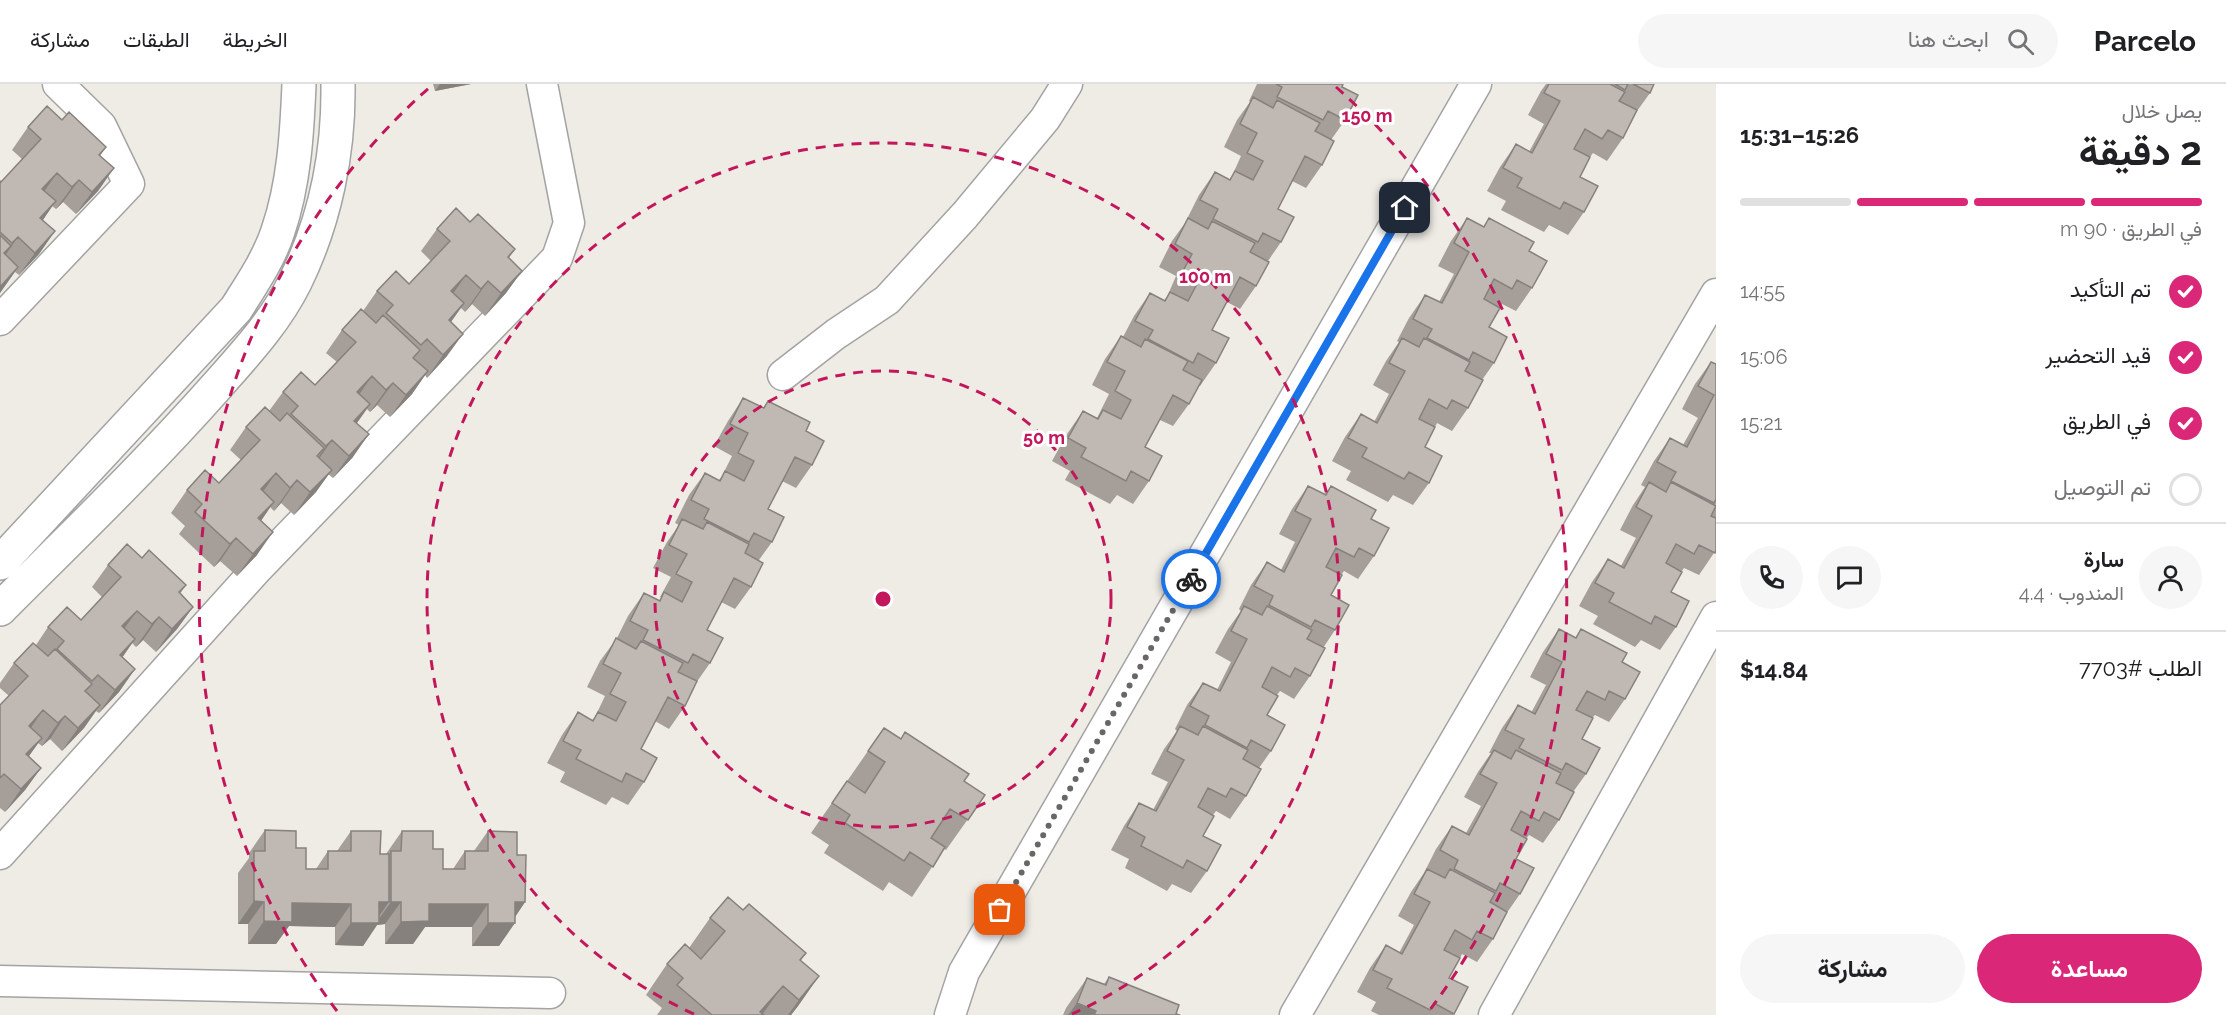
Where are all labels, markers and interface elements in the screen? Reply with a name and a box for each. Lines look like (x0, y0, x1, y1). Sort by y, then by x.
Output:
search box (1638, 14, 2058, 68)
icon: search (2004, 25, 2037, 58)
text: Parcelo (2094, 25, 2196, 58)
text: ابحث هنا (1908, 26, 1989, 52)
text: مشاركة (30, 27, 90, 52)
text: الطبقات (123, 27, 190, 52)
text: الخريطة (223, 27, 288, 52)
text: يصل خلال (2122, 99, 2202, 123)
text: 150 m (1342, 105, 1393, 126)
text: 15:26–15:31 (1740, 122, 1859, 148)
text: 2 دقيقة (2079, 128, 2202, 174)
pin (1379, 182, 1430, 233)
icon: home (1388, 191, 1421, 224)
text: في الطريق · 90 m (2060, 217, 2202, 241)
text: 100 m (1179, 266, 1231, 287)
icon: check (2169, 275, 2202, 308)
text: تم التأكيد (2070, 276, 2151, 302)
text: 14:55 (1740, 279, 1785, 303)
icon: check (2169, 341, 2202, 374)
text: قيد التحضير (2045, 342, 2151, 368)
text: 15:06 (1740, 345, 1788, 369)
icon: check (2169, 407, 2202, 440)
text: في الطريق (2062, 408, 2151, 434)
text: 15:21 (1740, 411, 1782, 435)
text: 50 m (1023, 427, 1065, 448)
text: تم التوصيل (2054, 474, 2151, 500)
button: phone (1740, 546, 1803, 609)
button: chat (1818, 546, 1881, 609)
text: سارة (2083, 546, 2124, 572)
button: person (2139, 546, 2202, 609)
courier (1161, 549, 1221, 609)
icon: bike (1175, 563, 1208, 596)
text: المندوب · 4.4 (2019, 581, 2124, 605)
centre of rings (873, 589, 893, 609)
text: الطلب #7703 (2079, 655, 2202, 681)
text: $14.84 (1740, 657, 1808, 683)
pin (974, 884, 1025, 935)
icon: bag (983, 893, 1016, 926)
button: مشاركة (1740, 934, 1965, 1003)
button: مساعدة (1977, 934, 2202, 1003)

